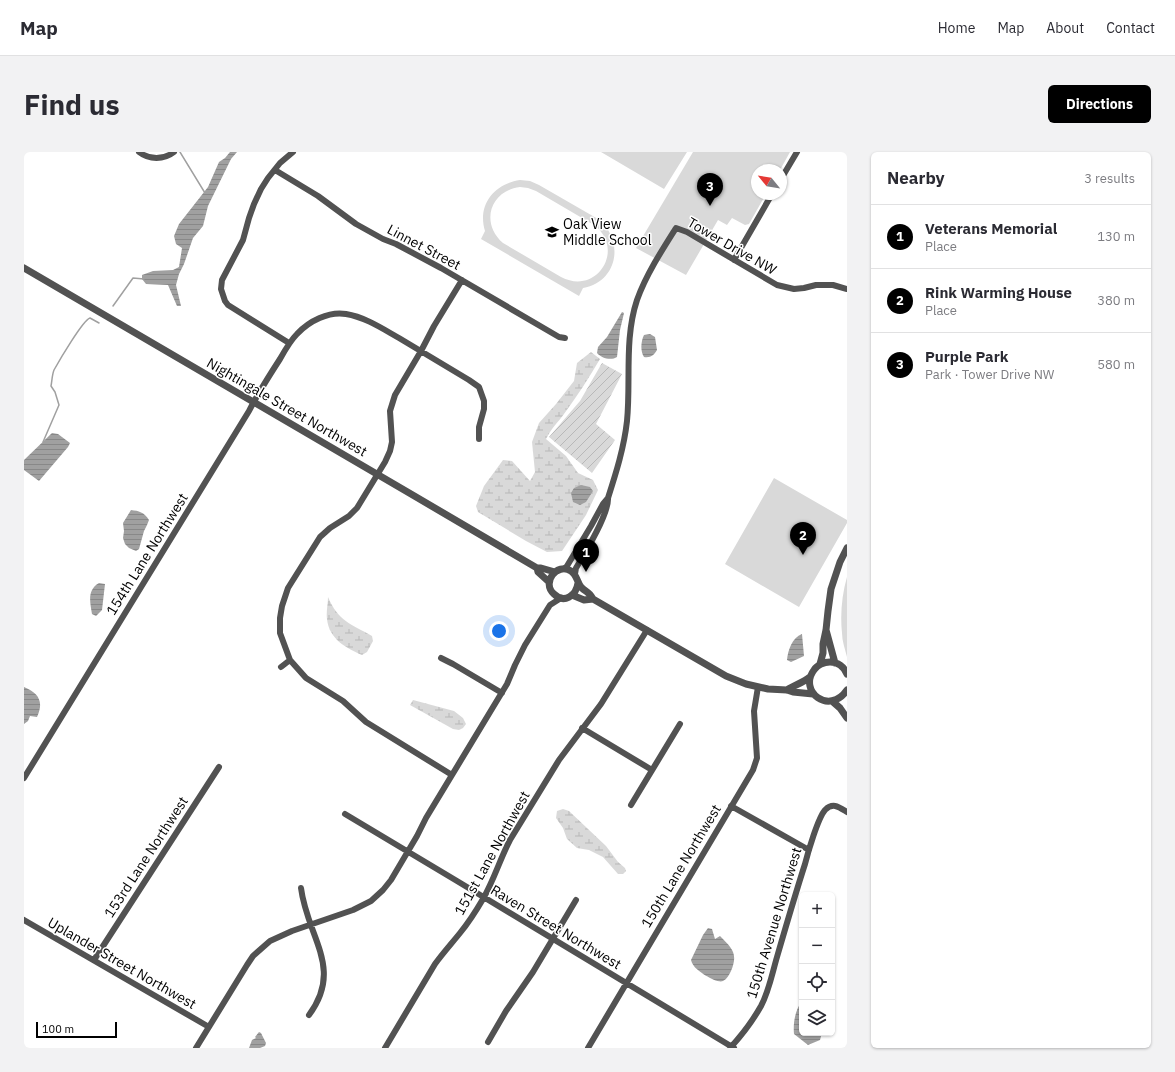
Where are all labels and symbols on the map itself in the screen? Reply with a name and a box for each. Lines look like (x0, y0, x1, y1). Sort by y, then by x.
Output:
north arrow (751, 164, 787, 200)
pin: 3 (697, 173, 723, 206)
street label: Tower Drive NW (684, 213, 780, 279)
place label: Oak View Middle School (563, 215, 652, 249)
street label: Linnet Street (384, 220, 464, 274)
school or university icon: Oak View Middle School (544, 224, 560, 240)
street label: Nightingale Street Northwest (204, 354, 370, 460)
street label: 154th Lane Northwest (102, 490, 192, 618)
pin: 2 (790, 522, 816, 555)
pin: 1 (573, 539, 599, 572)
your location (489, 621, 509, 641)
street label: 151st Lane Northwest (450, 788, 534, 918)
street label: 153rd Lane Northwest (100, 793, 192, 921)
street label: 150th Lane Northwest (637, 801, 725, 931)
street label: 150th Avenue Northwest (742, 845, 806, 1001)
street label: Raven Street Northwest (487, 881, 625, 973)
street label: Uplander Street Northwest (45, 913, 200, 1013)
scale bar (36, 1020, 117, 1039)

